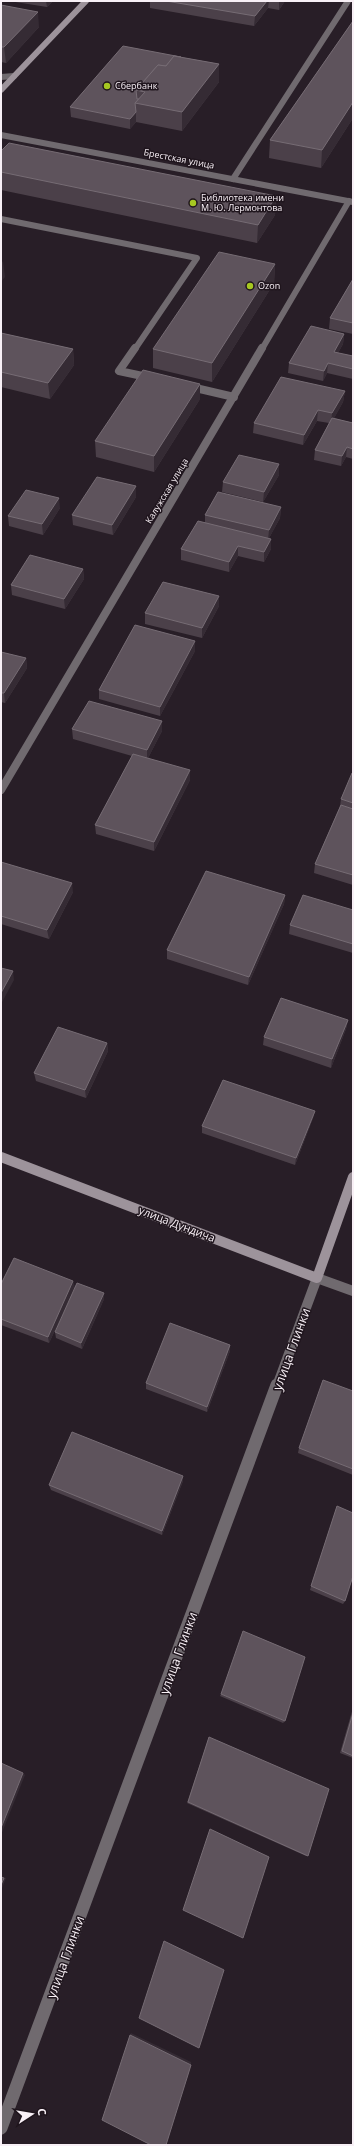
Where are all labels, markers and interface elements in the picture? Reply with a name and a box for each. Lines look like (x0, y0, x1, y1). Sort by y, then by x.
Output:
place label: Сбербанк (115, 79, 158, 92)
marker: Сбербанк (102, 81, 112, 91)
street label: Брестская улица (143, 145, 216, 172)
place label: Библиотека имени М. Ю. Лермонтова (201, 191, 284, 214)
marker: Библиотека имени М. Ю. Лермонтова (188, 198, 198, 208)
place label: Ozon (258, 279, 280, 292)
marker: Ozon (245, 281, 255, 291)
street label: Калужская улица (142, 456, 191, 526)
street label: улица Дундича (137, 1202, 218, 1245)
street label: улица Глинки (268, 1305, 314, 1393)
street label: улица Глинки (155, 1609, 201, 1697)
street label: улица Глинки (42, 1913, 88, 2001)
north arrow (12, 2094, 52, 2134)
text: С (34, 2107, 50, 2117)

